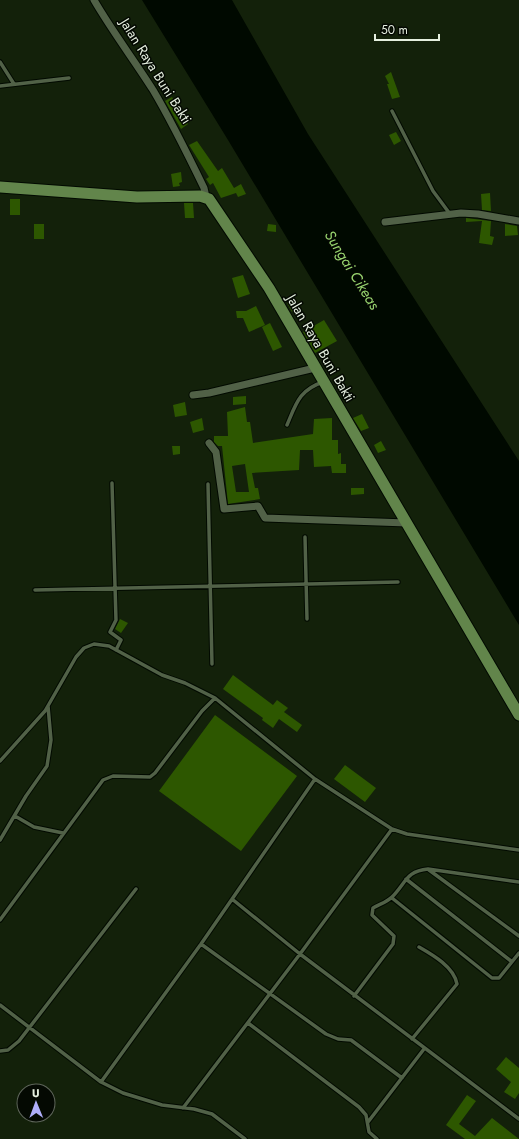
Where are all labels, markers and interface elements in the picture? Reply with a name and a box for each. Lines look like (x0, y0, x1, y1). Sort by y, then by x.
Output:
street label: Jalan Raya Buni Bakti (114, 13, 197, 128)
scale bar (375, 16, 439, 42)
text: 50 m (381, 21, 408, 39)
water label: Sungai Cikeas (319, 226, 385, 314)
street label: Jalan Raya Buni Bakti (281, 289, 360, 406)
north arrow (16, 1083, 56, 1123)
text: U (32, 1085, 40, 1101)

